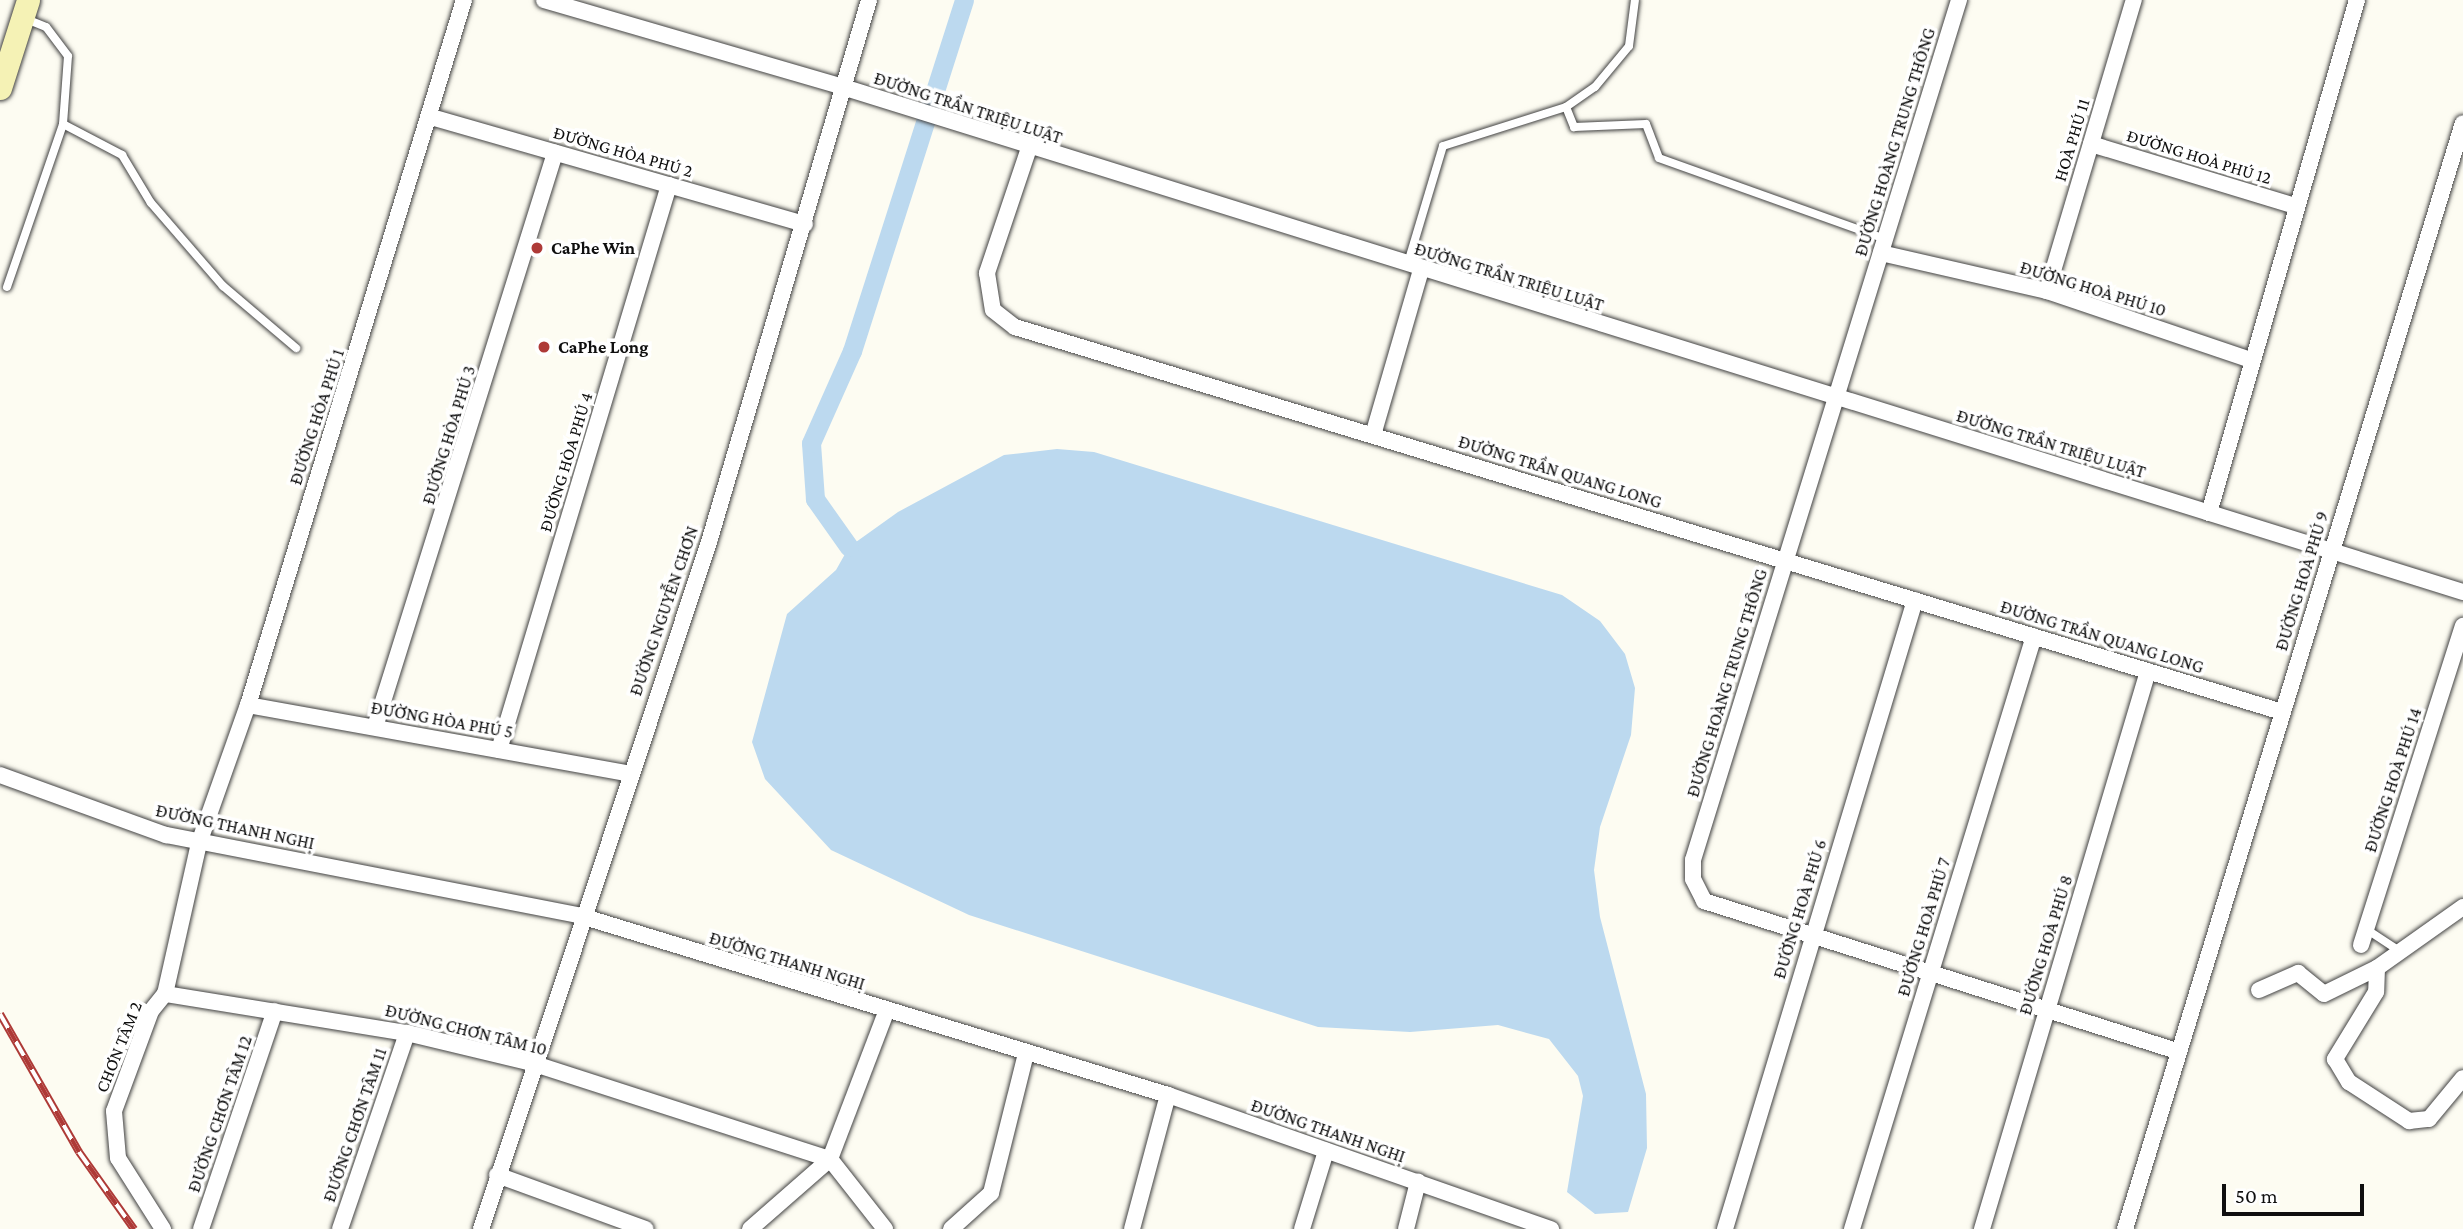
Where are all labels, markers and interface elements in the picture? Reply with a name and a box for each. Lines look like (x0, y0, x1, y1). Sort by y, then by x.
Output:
street label: ĐƯỜNG HOÀNG TRUNG THÔNG (1850, 25, 1940, 259)
street label: ĐƯỜNG TRẦN TRIỆU LUẬT (871, 67, 1065, 149)
street label: HOÀ PHÚ 11 (2049, 96, 2095, 184)
street label: ĐƯỜNG HÒA PHÚ 2 (551, 122, 695, 182)
street label: ĐƯỜNG HOÀ PHÚ 12 (2124, 125, 2274, 189)
place label: CaPhe Win (551, 237, 635, 259)
street label: ĐƯỜNG TRẦN TRIỆU LUẬT (1412, 238, 1606, 316)
marker: CaPhe Win (529, 240, 545, 256)
street label: ĐƯỜNG HOÀ PHÚ 10 (2017, 256, 2169, 322)
place label: CaPhe Long (558, 336, 648, 358)
marker: CaPhe Long (536, 339, 552, 355)
street label: ĐƯỜNG HÒA PHÚ 1 (285, 346, 349, 488)
street label: ĐƯỜNG HÒA PHÚ 3 (418, 363, 480, 507)
street label: ĐƯỜNG HÒA PHÚ 4 (535, 390, 597, 534)
street label: ĐƯỜNG TRẦN TRIỆU LUẬT (1954, 405, 2148, 483)
street label: ĐƯỜNG TRẦN QUANG LONG (1456, 431, 1664, 513)
street label: ĐƯỜNG HOÀ PHÚ 9 (2271, 509, 2333, 653)
street label: ĐƯỜNG NGUYỄN CHƠN (625, 523, 703, 699)
street label: ĐƯỜNG HOÀNG TRUNG THÔNG (1682, 566, 1772, 800)
street label: ĐƯỜNG TRẦN QUANG LONG (1998, 596, 2206, 678)
street label: ĐƯỜNG HÒA PHÚ 5 (369, 697, 515, 743)
street label: ĐƯỜNG HOÀ PHÚ 14 (2359, 705, 2427, 855)
street label: ĐƯỜNG THANH NGHỊ (154, 800, 316, 854)
street label: ĐƯỜNG HOÀ PHÚ 6 (1769, 837, 1831, 981)
street label: ĐƯỜNG HOÀ PHÚ 7 (1893, 855, 1955, 999)
street label: ĐƯỜNG HOÀ PHÚ 8 (2014, 872, 2078, 1018)
street label: ĐƯỜNG THANH NGHỊ (707, 927, 867, 995)
street label: CHƠN TÂM 2 (91, 998, 147, 1096)
street label: ĐƯỜNG CHƠN TÂM 10 (383, 999, 549, 1061)
street label: ĐƯỜNG CHƠN TÂM 12 (183, 1033, 257, 1195)
street label: ĐƯỜNG CHƠN TÂM 11 (318, 1045, 392, 1205)
street label: ĐƯỜNG THANH NGHỊ (1248, 1094, 1408, 1168)
scale bar (2225, 1170, 2367, 1214)
text: 50 m (2235, 1184, 2278, 1208)

